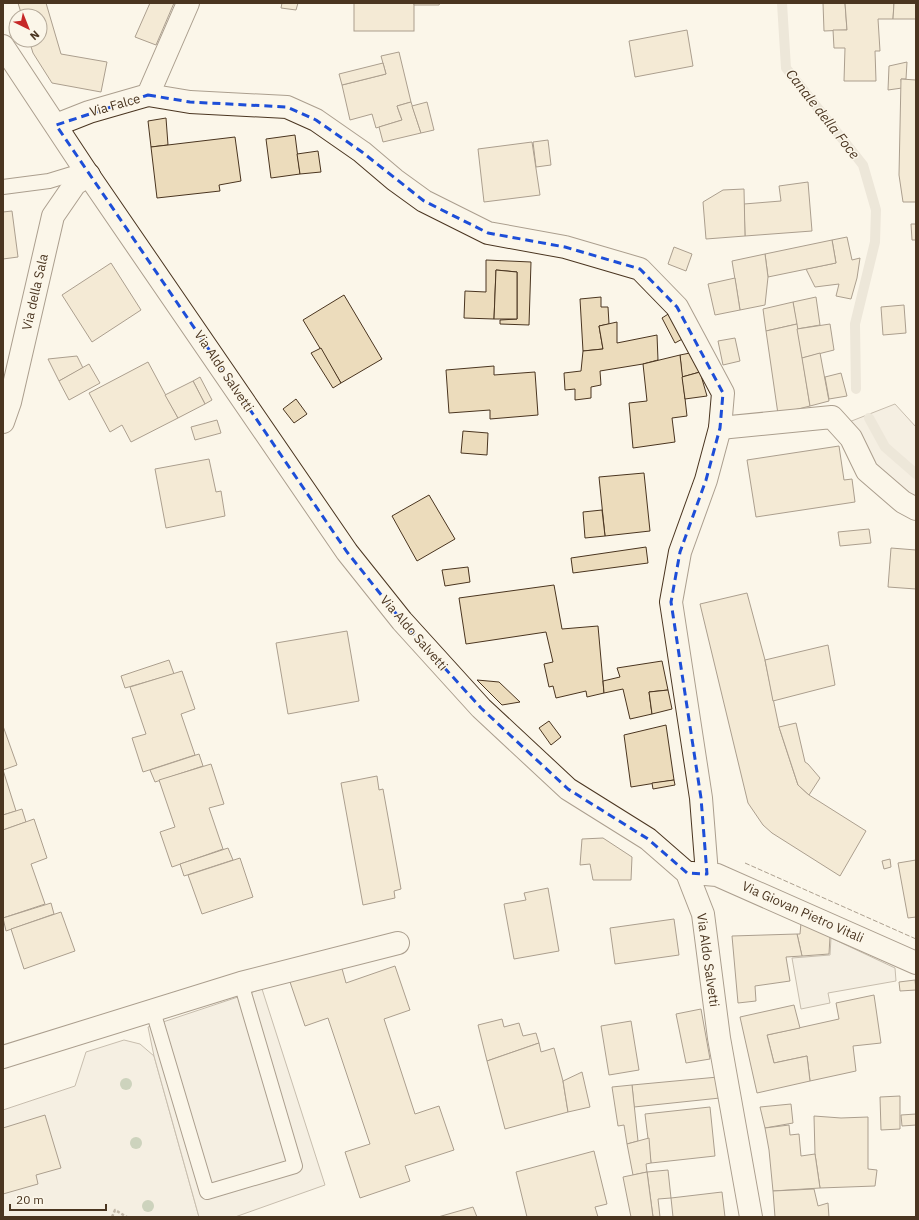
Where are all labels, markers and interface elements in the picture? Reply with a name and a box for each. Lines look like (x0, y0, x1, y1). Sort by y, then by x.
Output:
north arrow (8, 8, 48, 48)
text: N (27, 27, 43, 43)
water label: Canale della Foce (782, 65, 864, 163)
street label: Via Falce (88, 90, 142, 120)
street label: Via della Sala (18, 252, 52, 332)
street label: Via Aldo Salvetti (191, 327, 257, 415)
street label: Via Aldo Salvetti (377, 592, 451, 674)
street label: Via Giovan Pietro Vitali (739, 877, 867, 947)
street label: Via Aldo Salvetti (693, 912, 723, 1008)
scale bar (10, 1186, 106, 1212)
text: 20 m (16, 1192, 44, 1207)

